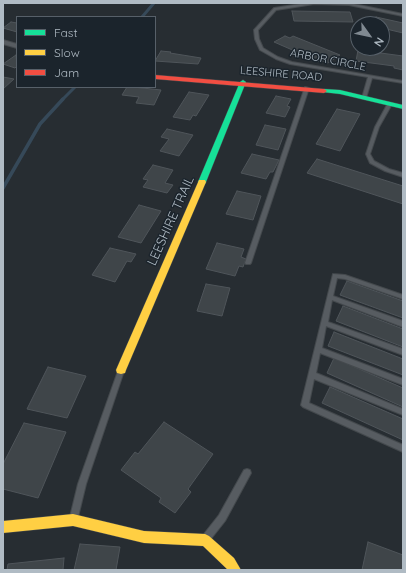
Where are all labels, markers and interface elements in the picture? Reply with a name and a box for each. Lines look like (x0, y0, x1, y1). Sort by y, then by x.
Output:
legend (16, 16, 156, 88)
north arrow (350, 16, 390, 56)
text: Fast (54, 25, 78, 40)
text: N (371, 35, 387, 49)
text: Slow (54, 45, 80, 60)
street label: ARBOR CIRCLE (289, 46, 367, 74)
street label: LEESHIRE ROAD (239, 64, 323, 84)
text: Jam (54, 65, 79, 80)
street label: LEESHIRE TRAIL (144, 174, 198, 268)

